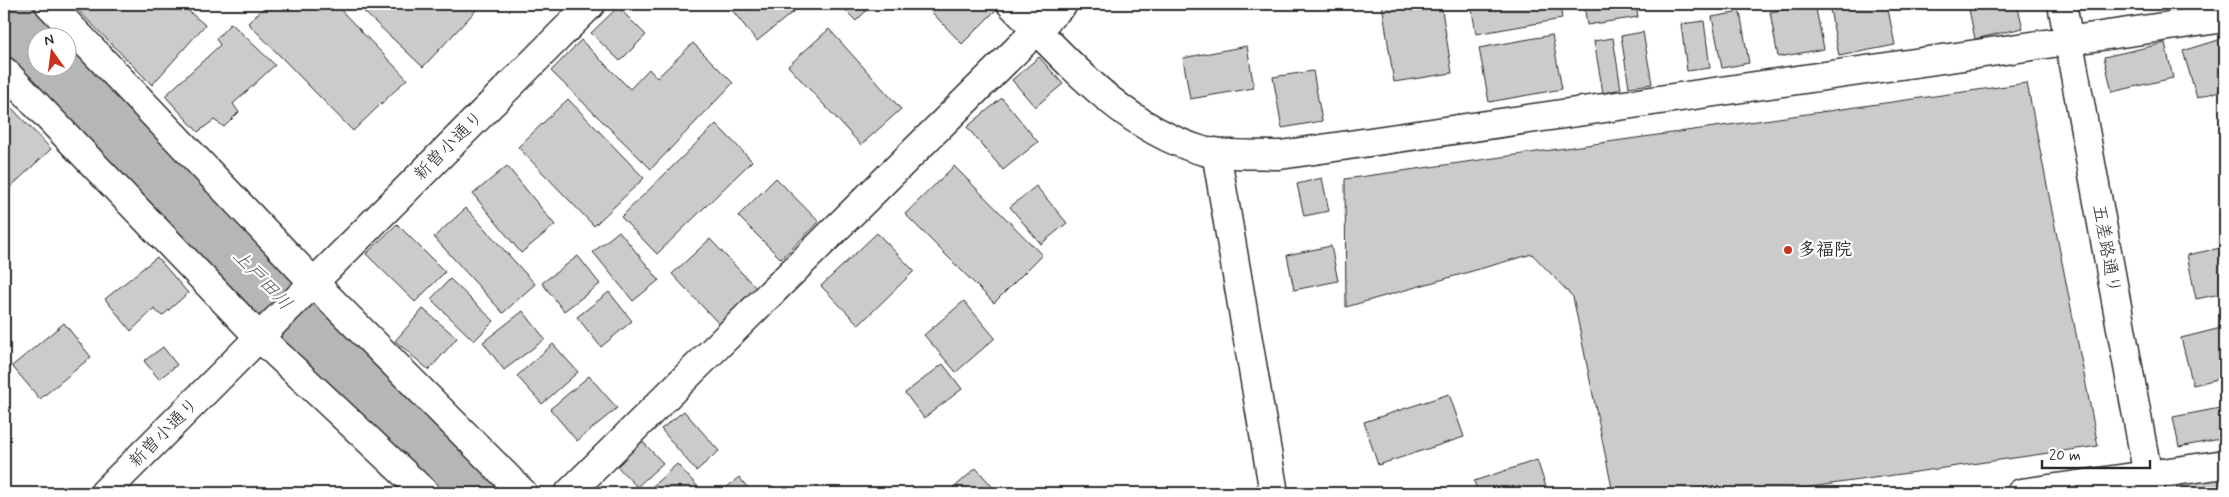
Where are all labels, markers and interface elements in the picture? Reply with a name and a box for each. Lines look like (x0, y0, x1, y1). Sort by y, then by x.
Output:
north arrow (28, 28, 78, 78)
text: N (42, 30, 56, 50)
street label: 新曽小通り (409, 106, 489, 186)
street label: 五差路通り (2086, 203, 2126, 295)
place label: 多福院 (1798, 238, 1852, 262)
water label: 上戸田川 (227, 244, 297, 316)
marker: 多福院 (1782, 244, 1794, 256)
street label: 新曽小通り (124, 393, 204, 473)
scale bar (2042, 437, 2149, 469)
text: 20 m (2049, 446, 2081, 466)

